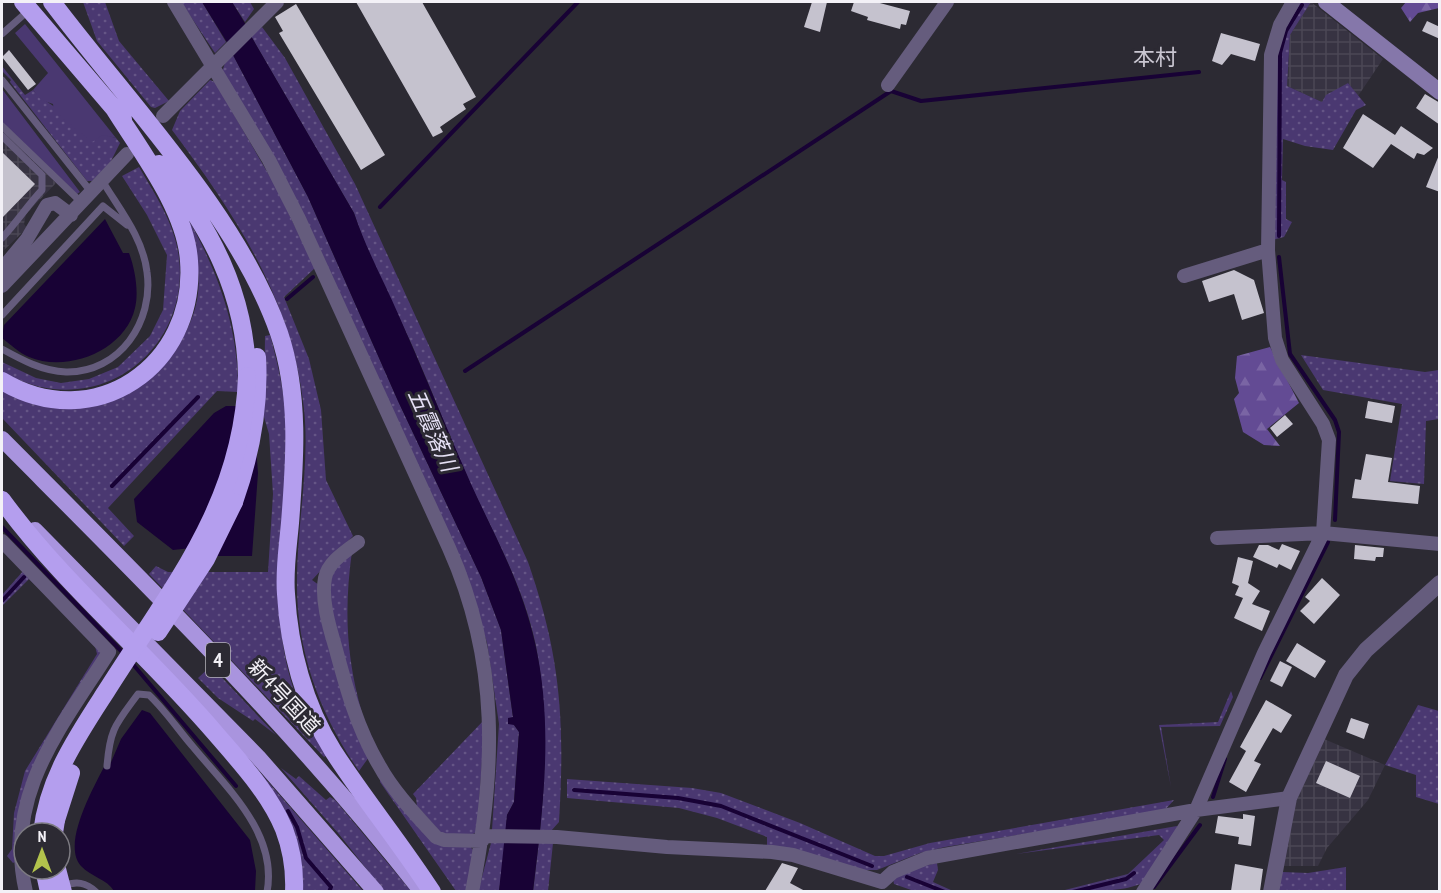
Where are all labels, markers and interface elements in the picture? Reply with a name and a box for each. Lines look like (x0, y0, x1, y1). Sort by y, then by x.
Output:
district label: 本村 (1133, 43, 1177, 71)
water label: 五霞落川 (402, 384, 464, 478)
road number: 4 (206, 643, 230, 677)
street label: 新4号国道 (243, 653, 326, 740)
north arrow (12, 821, 72, 881)
text: N (38, 826, 46, 846)

